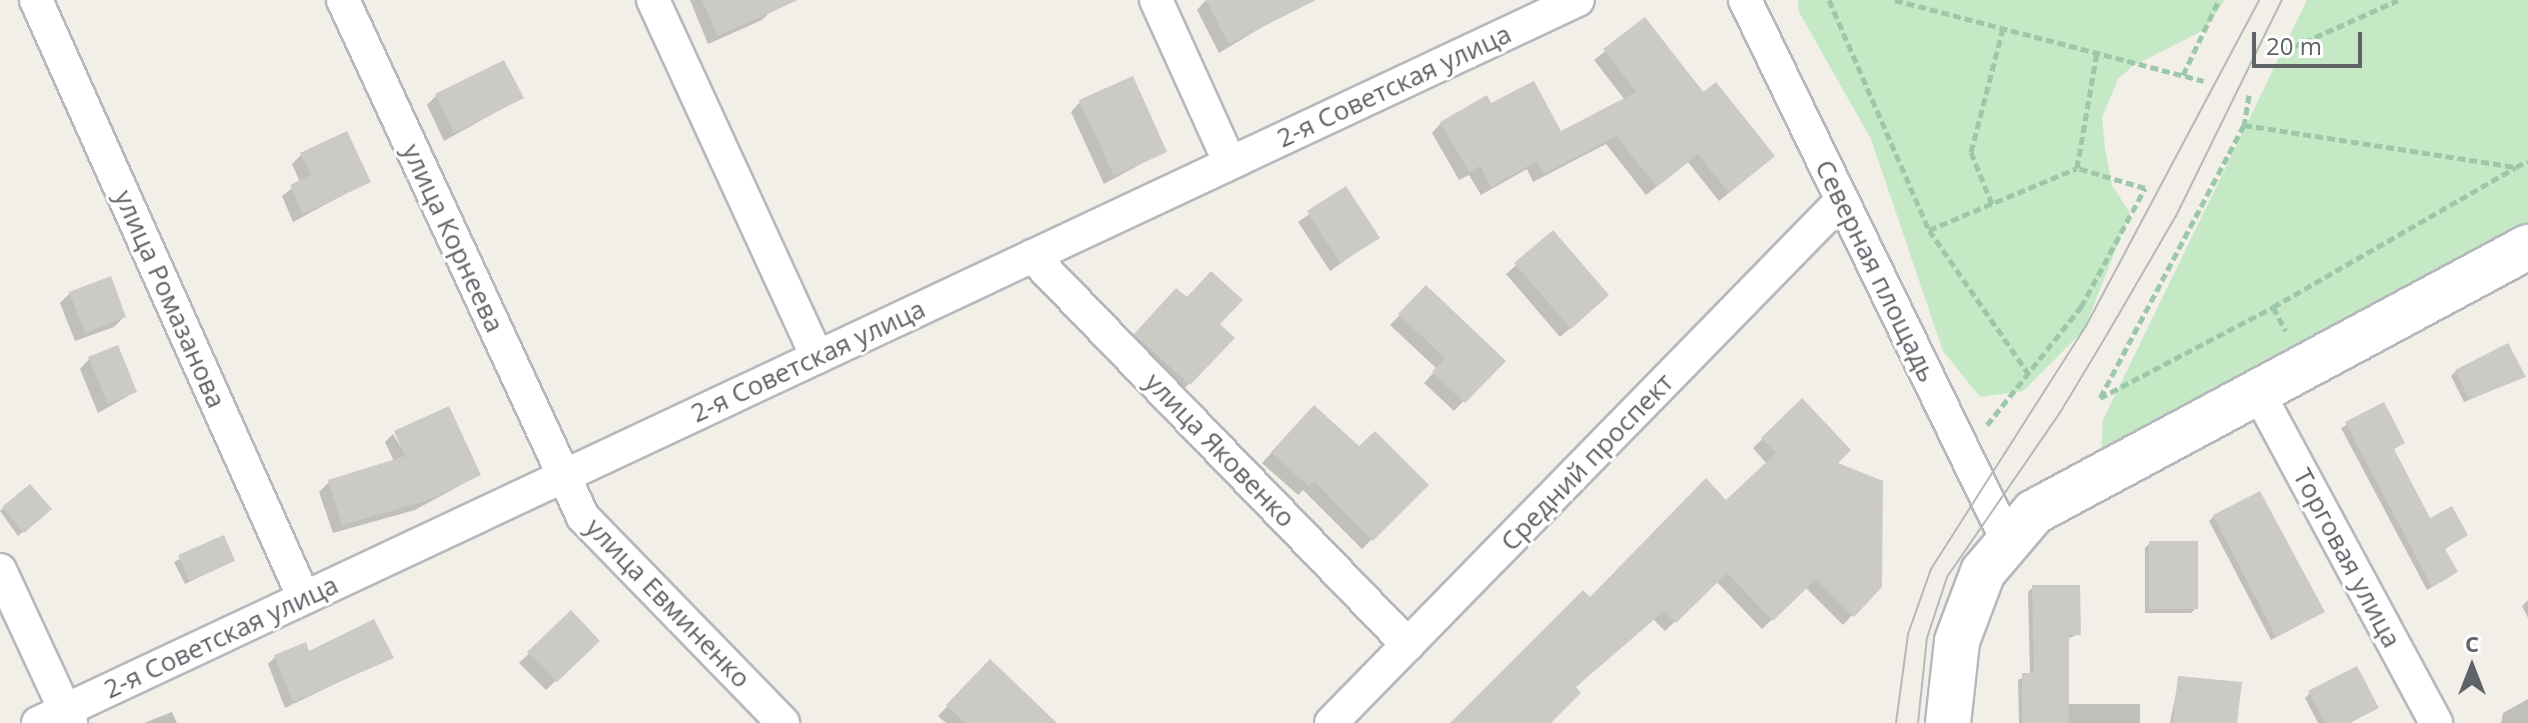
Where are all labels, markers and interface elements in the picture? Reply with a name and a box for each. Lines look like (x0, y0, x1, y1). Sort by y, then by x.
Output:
scale bar (2256, 16, 2366, 66)
street label: 2-я Советская улица (1272, 18, 1516, 154)
text: 20 m (2266, 29, 2322, 62)
street label: улица Корнеева (396, 139, 510, 337)
street label: Северная площадь (1809, 155, 1943, 387)
street label: улица Ромазанова (108, 185, 232, 413)
street label: 2-я Советская улица (686, 293, 930, 429)
street label: улица Яковенко (1138, 366, 1302, 534)
street label: Средний проспект (1494, 367, 1680, 557)
street label: Торговая улица (2287, 463, 2407, 653)
street label: улица Евминенко (579, 512, 757, 694)
street label: 2-я Советская улица (99, 569, 343, 705)
north arrow (2432, 627, 2512, 707)
text: С (2465, 628, 2479, 658)

